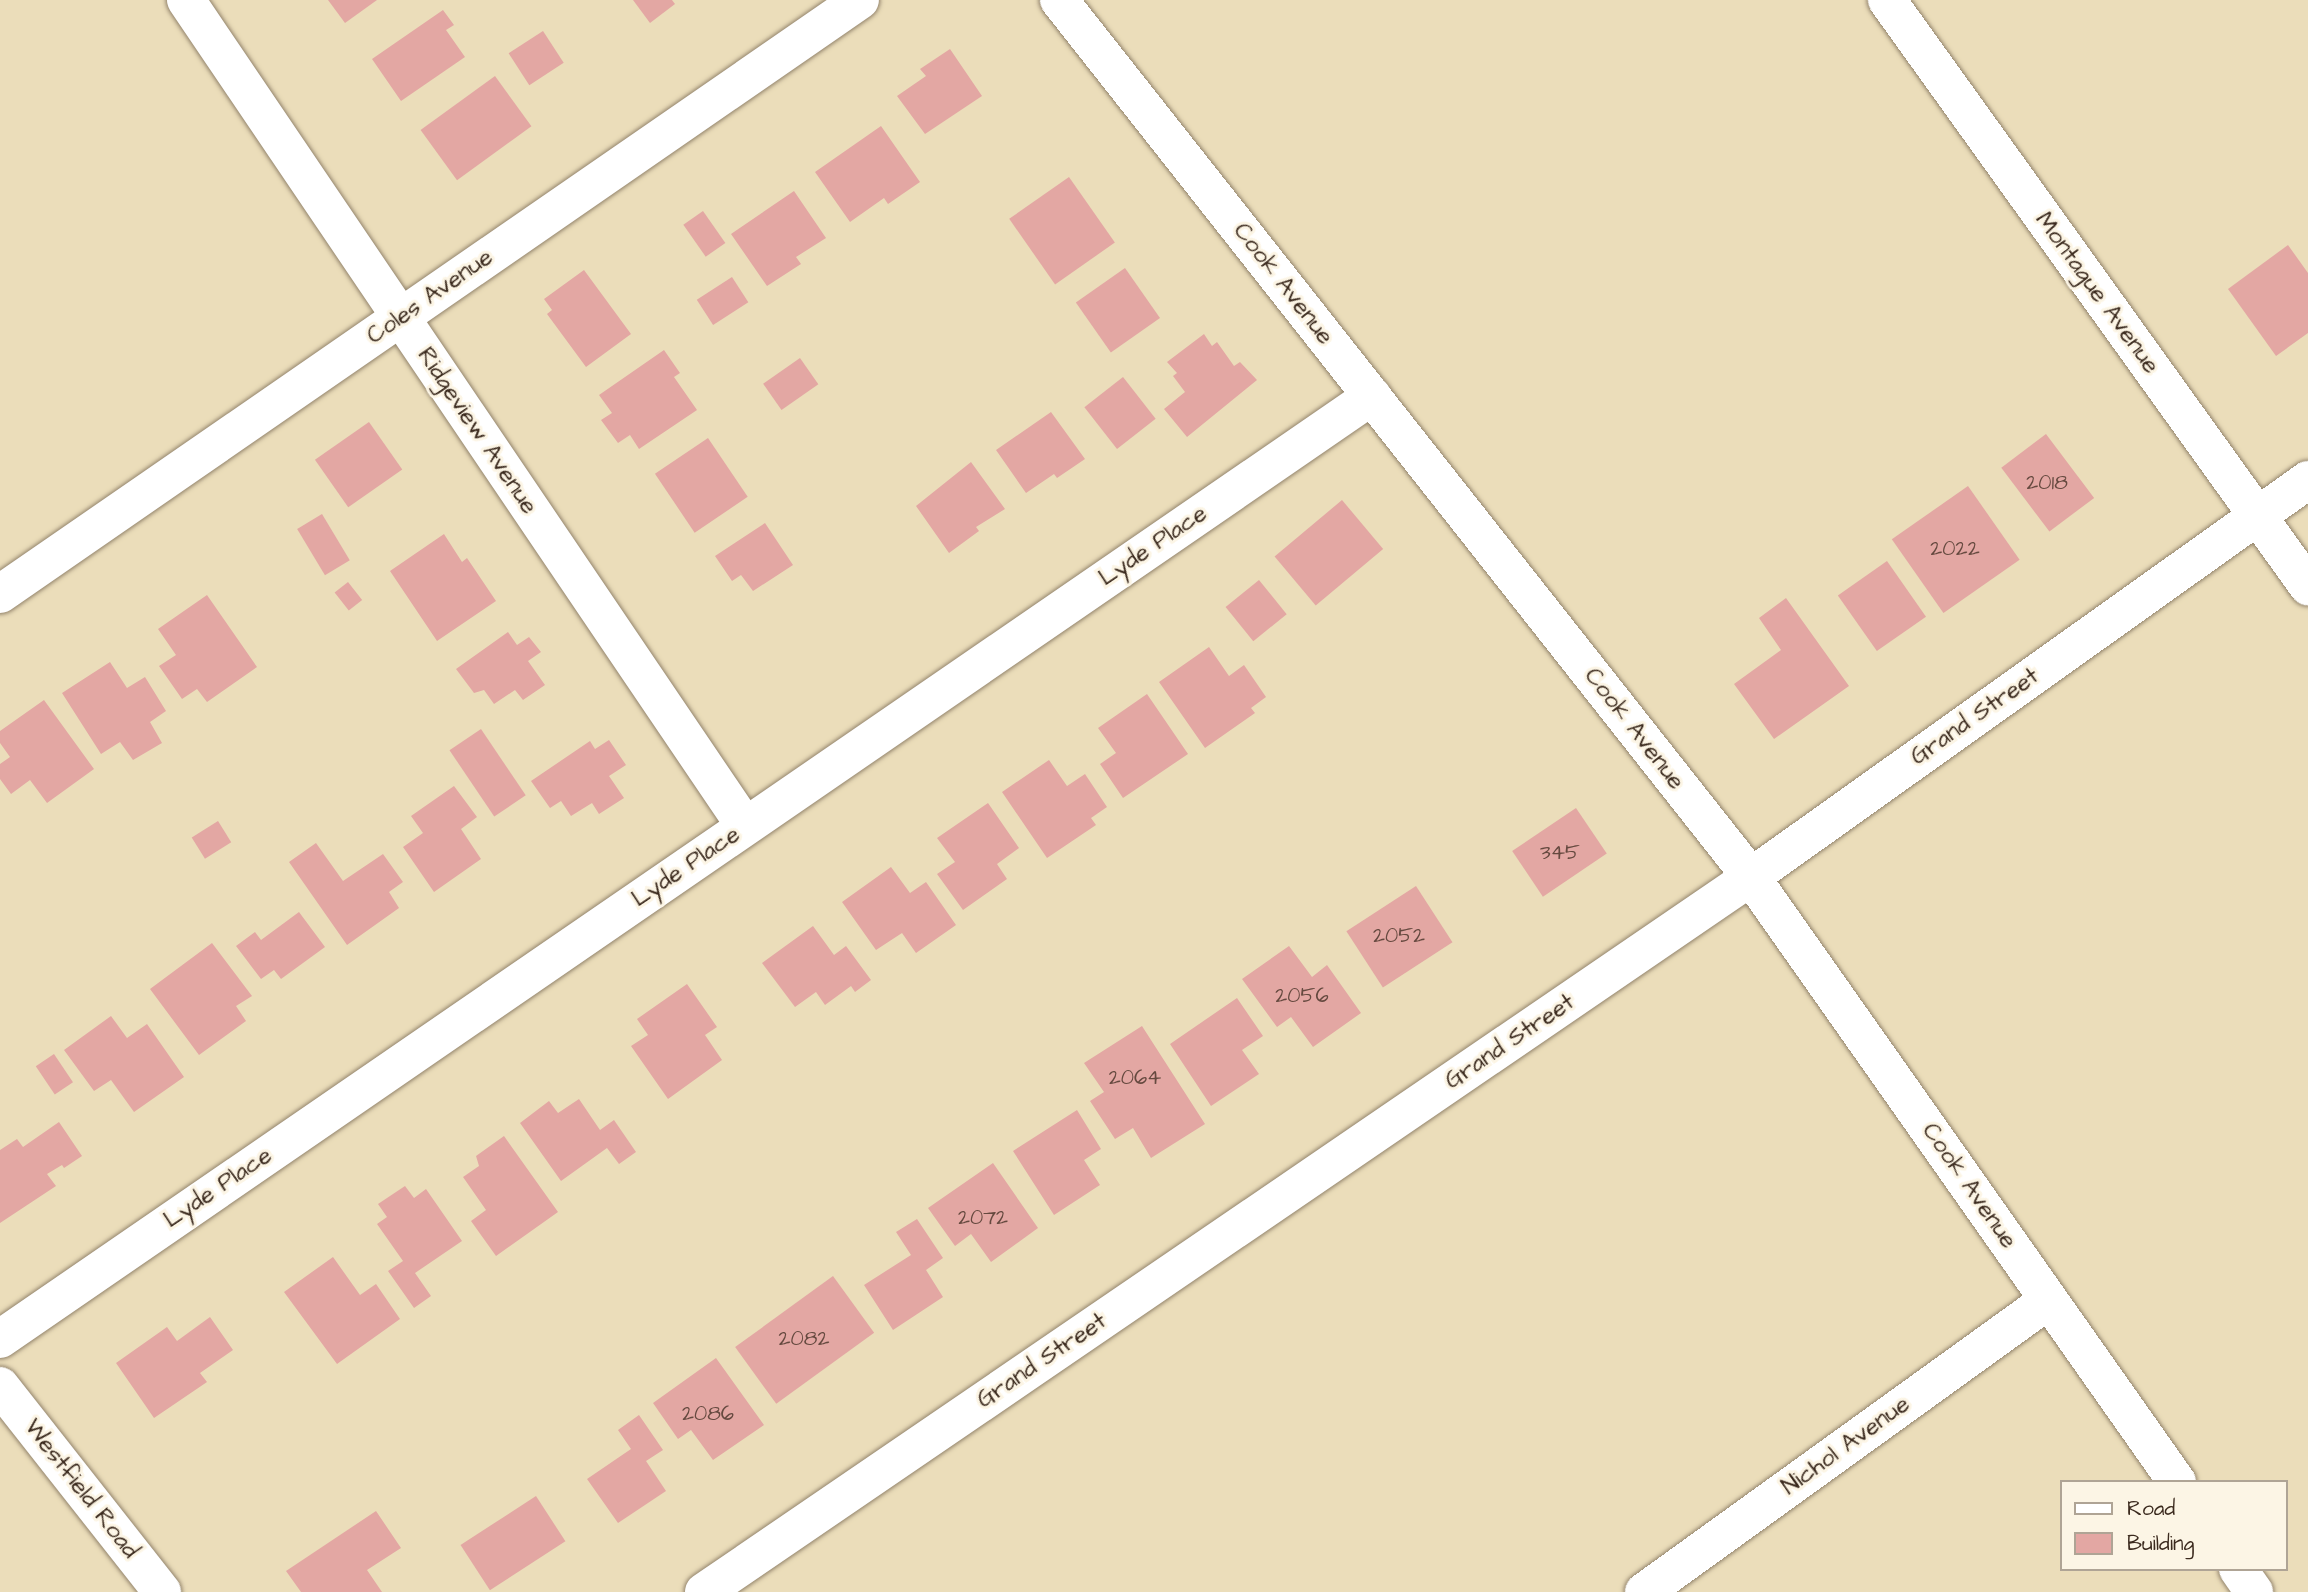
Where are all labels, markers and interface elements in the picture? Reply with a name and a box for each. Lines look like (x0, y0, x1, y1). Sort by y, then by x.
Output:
street label: Montague Avenue (2029, 207, 2165, 379)
street label: Cook Avenue (1227, 217, 1339, 351)
street label: Coles Avenue (362, 243, 498, 351)
street label: Ridgeview Avenue (411, 342, 543, 520)
house number: 2018 (2026, 470, 2068, 496)
street label: Lyde Place (1093, 499, 1213, 593)
house number: 2022 (1930, 536, 1980, 562)
street label: Cook Avenue (1578, 662, 1690, 796)
street label: Grand Street (1905, 662, 2045, 772)
street label: Lyde Place (626, 820, 746, 914)
house number: 345 (1540, 840, 1580, 866)
house number: 2052 (1373, 923, 1425, 949)
house number: 2056 (1275, 983, 1329, 1009)
street label: Grand Street (1440, 988, 1580, 1096)
house number: 2064 (1109, 1065, 1161, 1091)
street label: Cook Avenue (1915, 1118, 2023, 1254)
street label: Lyde Place (158, 1141, 278, 1235)
house number: 2072 (958, 1205, 1008, 1231)
street label: Grand Street (972, 1307, 1112, 1415)
house number: 2082 (779, 1326, 829, 1352)
street label: Nichol Avenue (1777, 1390, 1915, 1502)
house number: 2086 (682, 1401, 734, 1427)
street label: Westfield Road (18, 1414, 144, 1564)
legend (2060, 1480, 2287, 1571)
text: Road (2127, 1494, 2175, 1523)
text: Building (2127, 1529, 2194, 1558)

